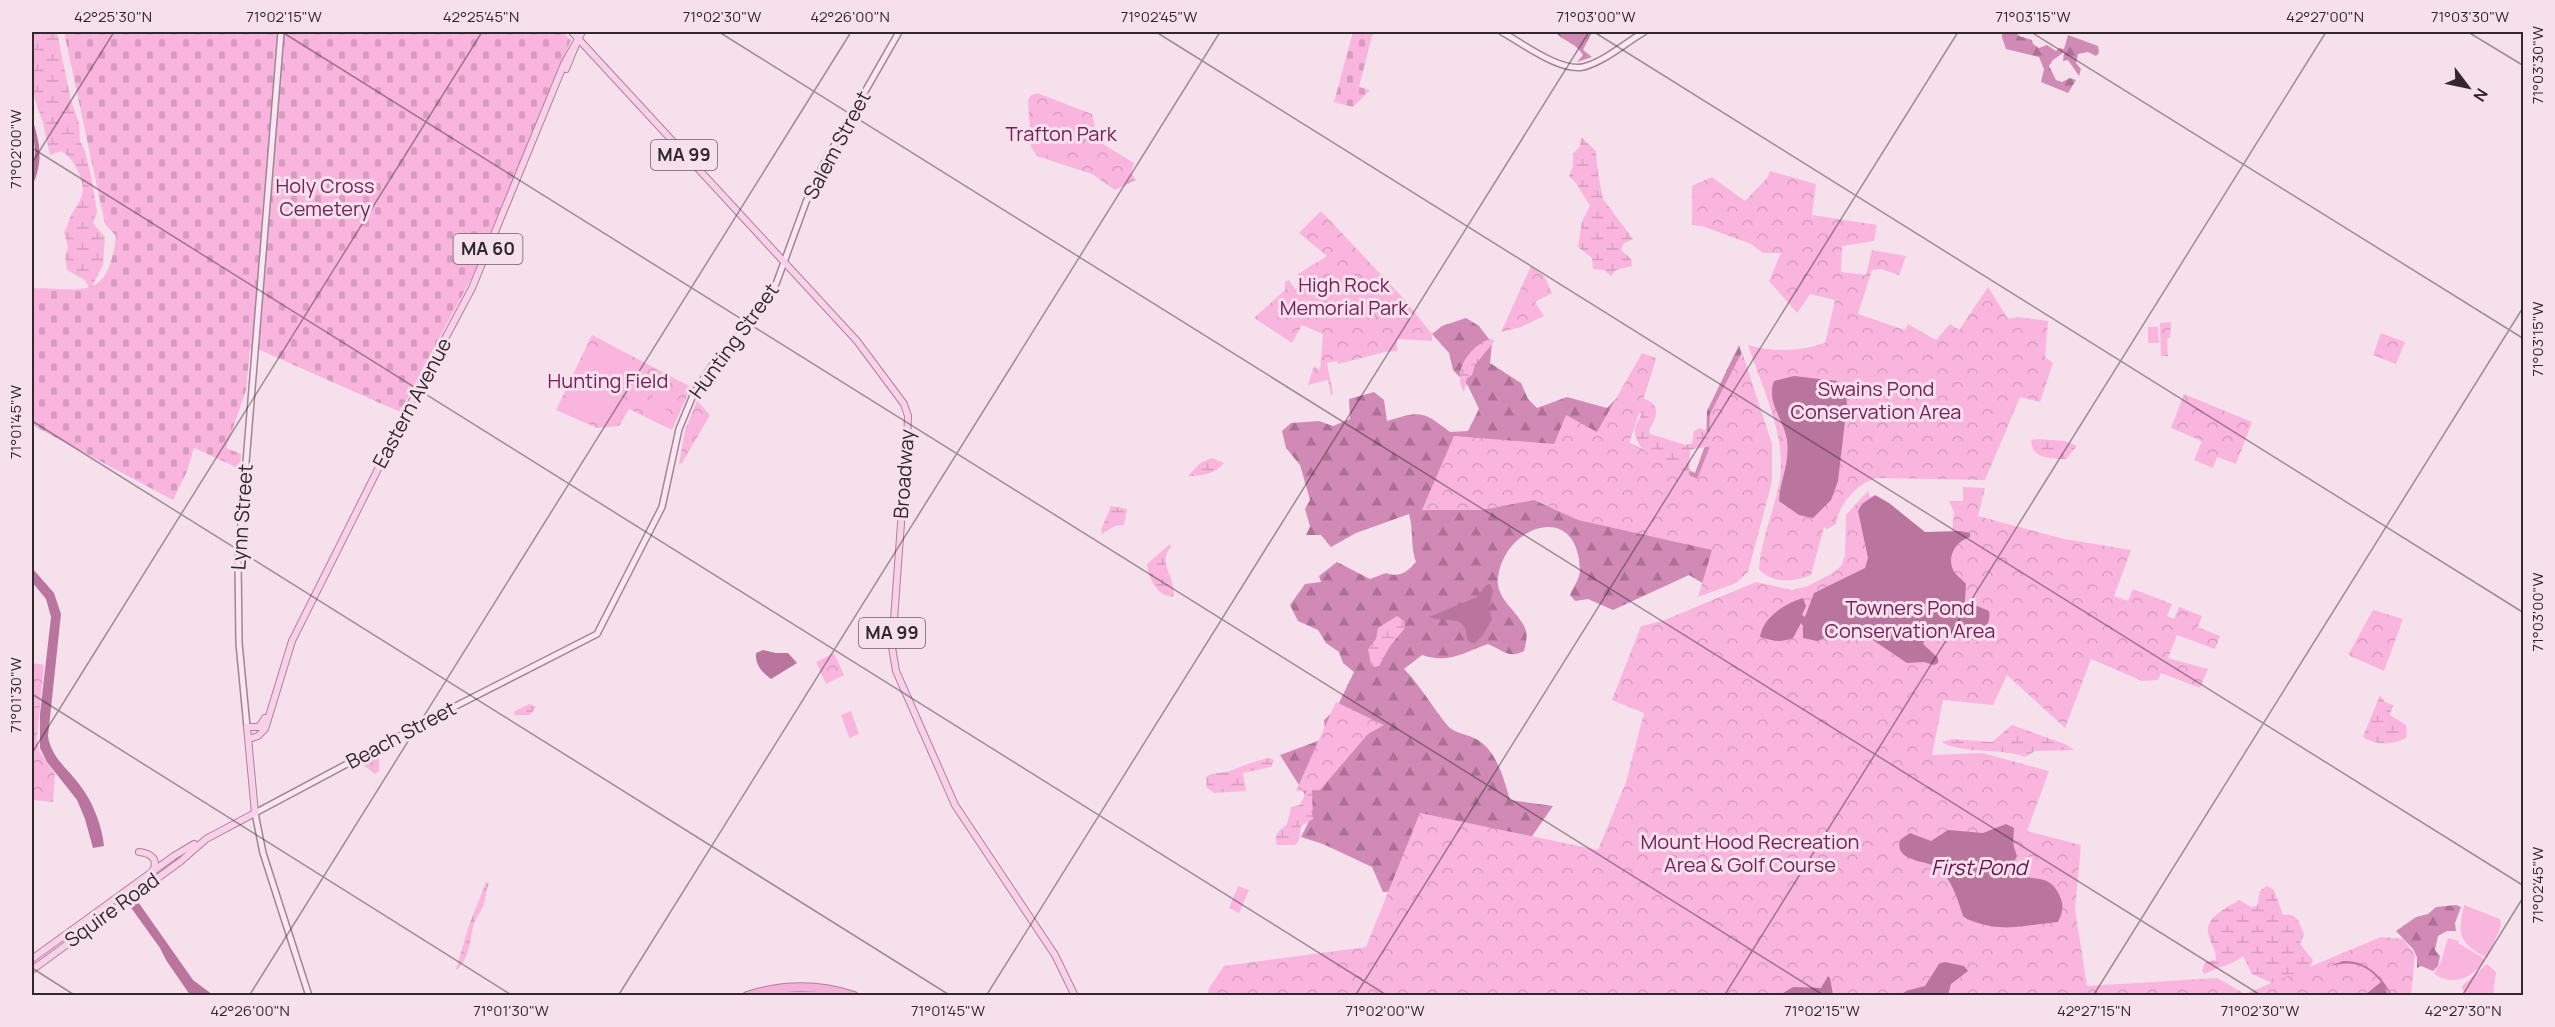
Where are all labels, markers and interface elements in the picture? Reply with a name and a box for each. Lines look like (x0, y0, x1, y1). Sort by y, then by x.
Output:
text: 42°25'30"N (74, 6, 152, 27)
text: 71°02'15"W (246, 6, 322, 27)
text: 42°25'45"N (443, 6, 519, 27)
text: 71°02'30"W (683, 6, 761, 27)
text: 42°26'00"N (810, 6, 890, 27)
text: 71°02'45"W (1121, 6, 1197, 27)
text: 71°03'00"W (1557, 6, 1636, 27)
text: 71°03'15"W (1995, 6, 2071, 27)
text: 42°27'00"N (2286, 6, 2364, 27)
text: 71°03'30"W (2431, 6, 2509, 27)
text: 71°03'30"W (2527, 26, 2548, 104)
north arrow (2438, 57, 2498, 117)
text: N (2468, 84, 2493, 106)
street label: Salem Street (797, 86, 876, 204)
text: 71°02'00"W (5, 109, 26, 189)
park label: Trafton Park (1005, 120, 1118, 147)
road number: MA 99 (651, 140, 717, 170)
park label: Holy Cross Cemetery (276, 172, 374, 222)
road number: MA 60 (454, 234, 522, 264)
park label: High Rock Memorial Park (1280, 271, 1409, 321)
street label: Hunting Street (683, 278, 785, 404)
text: 71°03'15"W (2527, 301, 2548, 377)
street label: Eastern Avenue (366, 333, 457, 473)
park label: Hunting Field (548, 367, 668, 394)
park label: Swains Pond Conservation Area (1791, 375, 1961, 425)
text: 71°01'45"W (5, 385, 26, 459)
street label: Broadway (887, 428, 920, 520)
street label: Lynn Street (224, 463, 259, 571)
text: 71°03'00"W (2527, 573, 2548, 652)
park label: Towners Pond Conservation Area (1825, 594, 1995, 644)
road number: MA 99 (859, 618, 925, 648)
text: 71°01'30"W (5, 657, 26, 733)
street label: Beach Street (341, 694, 460, 775)
park label: Mount Hood Recreation Area & Golf Course (1641, 828, 1859, 878)
text: 71°02'45"W (2527, 847, 2548, 923)
water label: First Pond (1931, 853, 2030, 881)
street label: Squire Road (59, 866, 164, 953)
text: 42°26'00"N (210, 1000, 290, 1021)
text: 71°01'30"W (473, 1000, 549, 1021)
text: 71°01'45"W (911, 1000, 985, 1021)
text: 71°02'00"W (1345, 1000, 1425, 1021)
text: 71°02'15"W (1784, 1000, 1860, 1021)
text: 42°27'15"N (2057, 1000, 2131, 1021)
text: 71°02'30"W (2221, 1000, 2299, 1021)
text: 42°27'30"N (2424, 1000, 2502, 1021)

